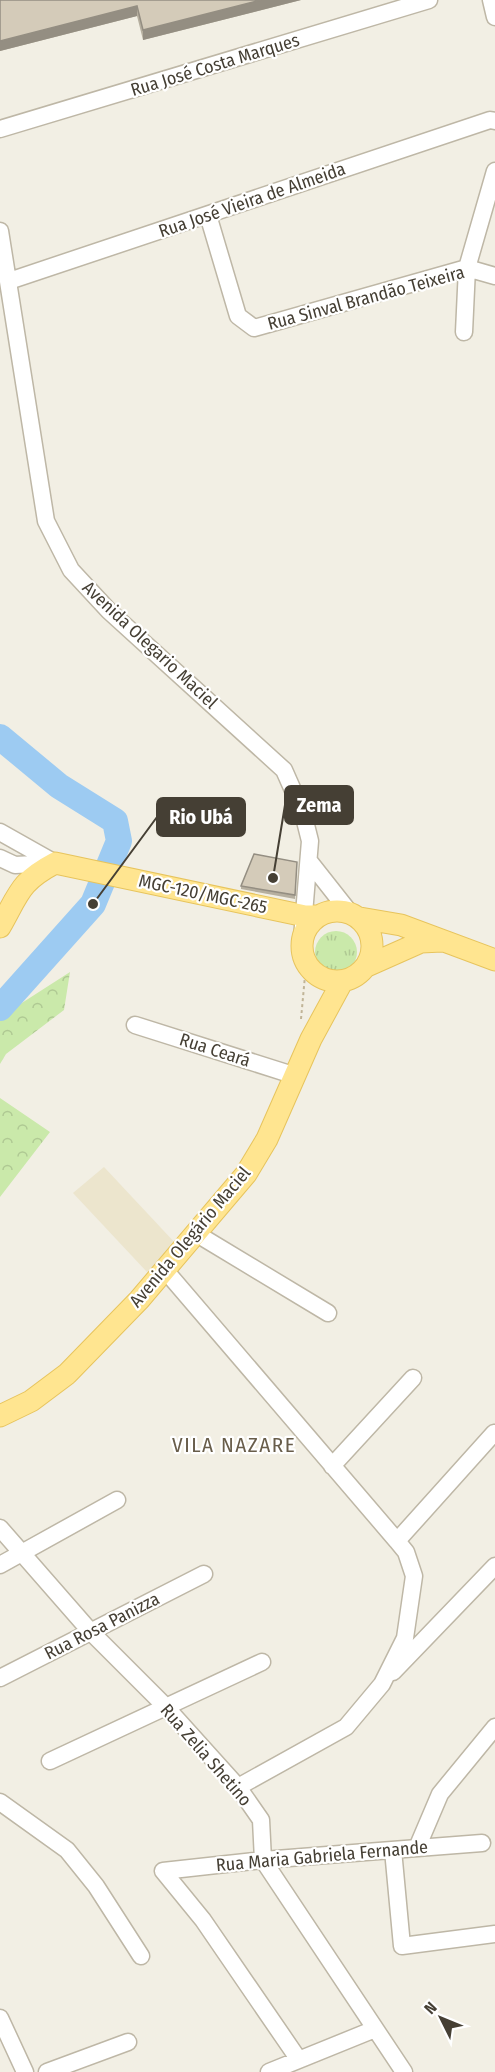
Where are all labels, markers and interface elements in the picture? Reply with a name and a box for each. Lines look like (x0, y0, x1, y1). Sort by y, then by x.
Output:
street label: Rua José Costa Marques (128, 29, 302, 101)
street label: Rua José Vieira de Almeida (156, 158, 348, 242)
street label: Rua Sinval Brandão Teixeira (265, 261, 467, 335)
street label: Avenida Olegario Maciel (78, 577, 222, 714)
callout: Zema (285, 786, 353, 824)
text: Zema (297, 793, 341, 817)
callout: Rio Ubá (157, 798, 245, 836)
text: Rio Ubá (169, 805, 233, 829)
street label: MGC-120/MGC-265 (137, 870, 269, 918)
street label: Rua Ceará (177, 1028, 253, 1072)
street label: Avenida Olegário Maciel (125, 1162, 255, 1312)
district label: VILA NAZARE (172, 1432, 296, 1458)
street label: Rua Rosa Panizza (41, 1588, 163, 1664)
street label: Rua Zelia Shetino (156, 1699, 256, 1811)
street label: Rua Maria Gabriela Fernande (215, 1836, 429, 1876)
north arrow (411, 1988, 471, 2048)
text: N (420, 1998, 441, 2018)

